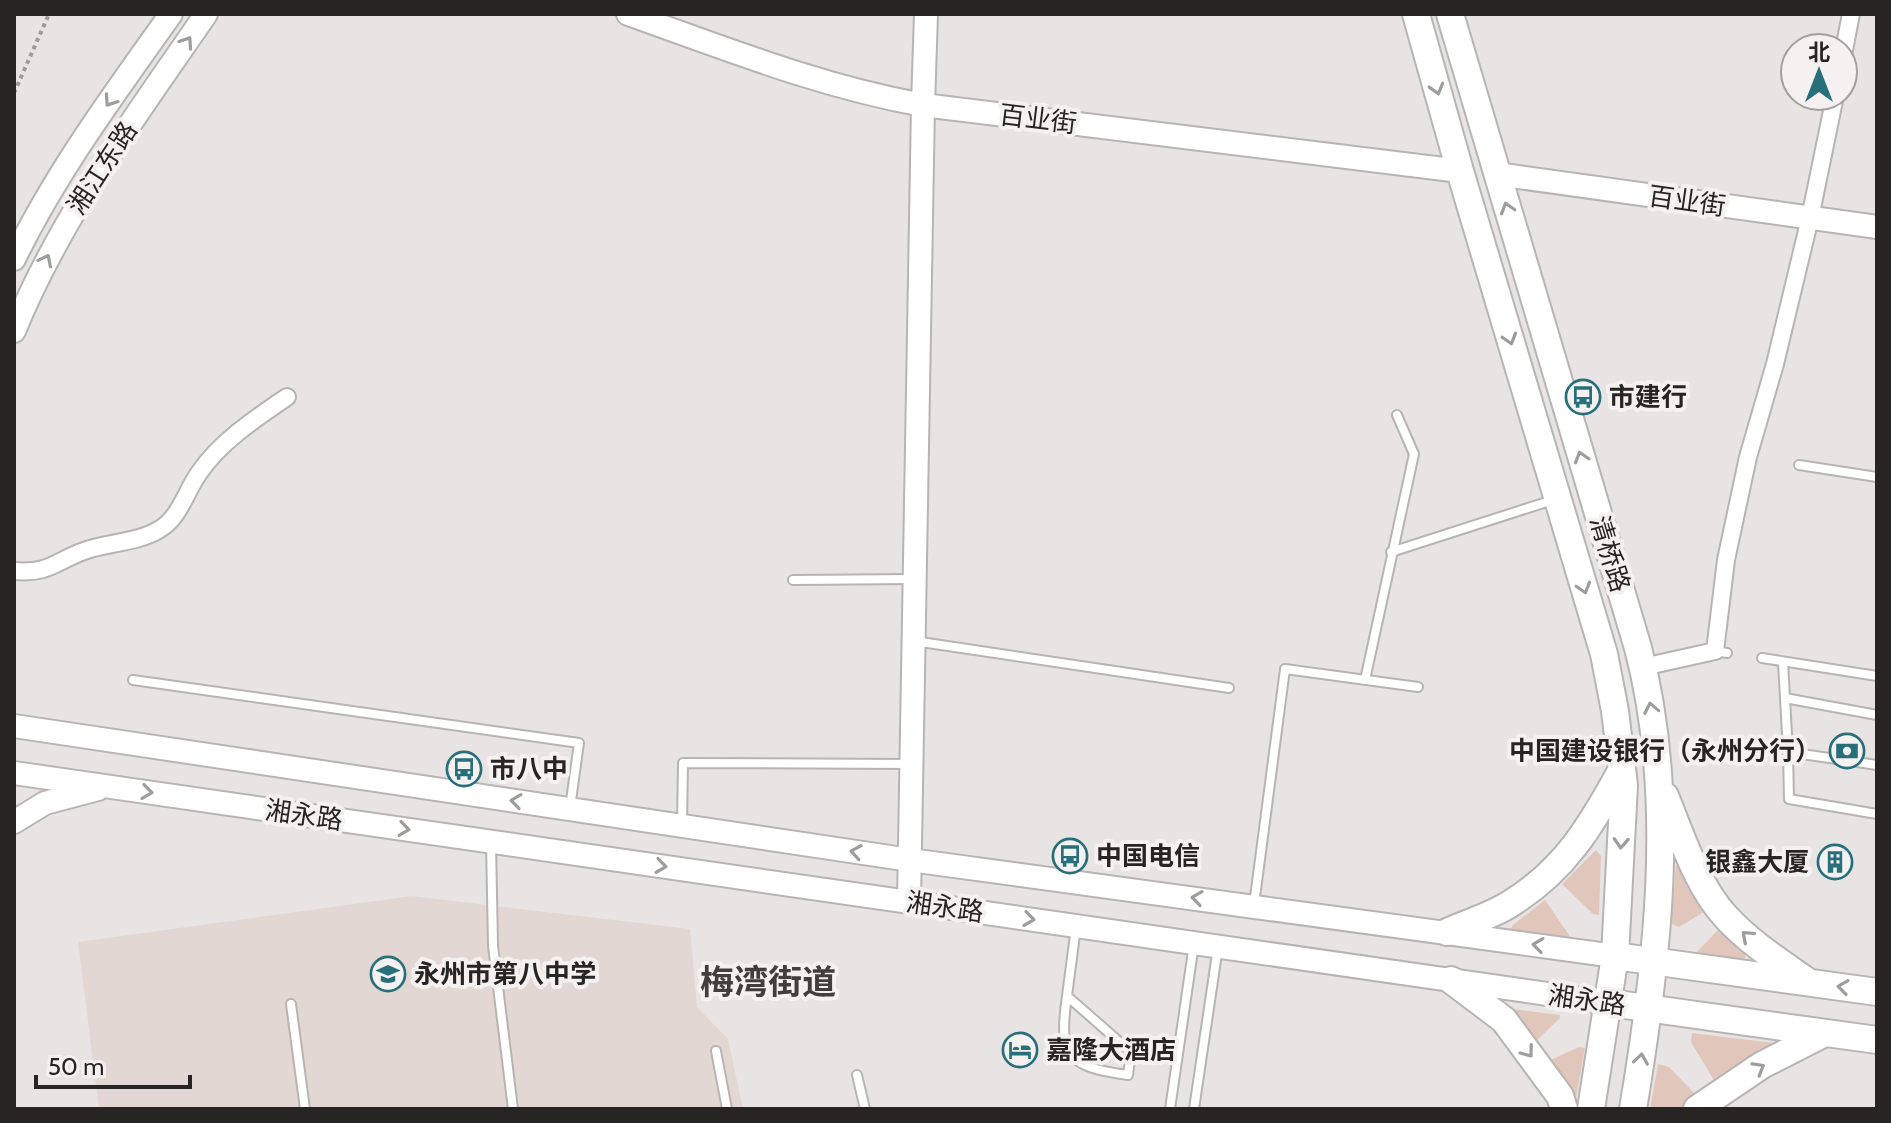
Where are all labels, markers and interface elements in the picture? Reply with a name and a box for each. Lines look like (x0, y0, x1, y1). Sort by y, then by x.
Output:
north arrow (1779, 32, 1859, 112)
one-way arrow (177, 36, 192, 50)
text: 北 (1808, 39, 1830, 66)
one-way arrow (1428, 82, 1444, 96)
one-way arrow (105, 92, 120, 106)
street label: 百业街 (997, 98, 1079, 140)
street label: 湘江东路 (60, 116, 144, 220)
street label: 百业街 (1646, 180, 1728, 222)
one-way arrow (1500, 202, 1516, 215)
one-way arrow (36, 253, 52, 268)
one-way arrow (1501, 331, 1517, 345)
bus stop icon: 市建行 (1564, 378, 1602, 416)
place label: 市建行 (1609, 381, 1687, 413)
one-way arrow (1574, 451, 1590, 465)
street label: 清桥路 (1583, 512, 1637, 596)
one-way arrow (1575, 580, 1591, 594)
one-way arrow (1643, 701, 1660, 714)
bank icon: 中国建设银行（永州分行） (1828, 732, 1866, 770)
place label: 中国建设银行（永州分行） (1509, 735, 1821, 767)
bus stop icon: 市八中 (445, 750, 483, 788)
place label: 市八中 (490, 753, 568, 785)
one-way arrow (140, 783, 153, 800)
one-way arrow (509, 793, 523, 810)
street label: 湘永路 (263, 794, 345, 836)
one-way arrow (397, 820, 411, 837)
bus stop icon: 中国电信 (1051, 837, 1089, 875)
one-way arrow (1613, 837, 1630, 850)
place label: 中国电信 (1096, 840, 1200, 872)
building icon: 银鑫大厦 (1816, 843, 1854, 881)
one-way arrow (849, 844, 863, 861)
place label: 银鑫大厦 (1705, 846, 1809, 878)
one-way arrow (654, 857, 668, 874)
street label: 湘永路 (904, 886, 986, 928)
one-way arrow (1190, 890, 1204, 907)
one-way arrow (1023, 910, 1036, 927)
one-way arrow (1741, 931, 1756, 945)
one-way arrow (1531, 937, 1545, 954)
school or university icon: 永州市第八中学 (369, 955, 407, 993)
place label: 永州市第八中学 (414, 958, 596, 990)
district label: 梅湾街道 (700, 961, 836, 1003)
street label: 湘永路 (1546, 979, 1628, 1021)
one-way arrow (1836, 979, 1850, 996)
hotel icon: 嘉隆大酒店 (1001, 1031, 1039, 1069)
place label: 嘉隆大酒店 (1046, 1034, 1176, 1066)
scale bar (36, 1039, 190, 1089)
one-way arrow (1519, 1043, 1533, 1058)
text: 50 m (48, 1052, 104, 1081)
one-way arrow (1632, 1052, 1649, 1066)
one-way arrow (1750, 1062, 1765, 1078)

